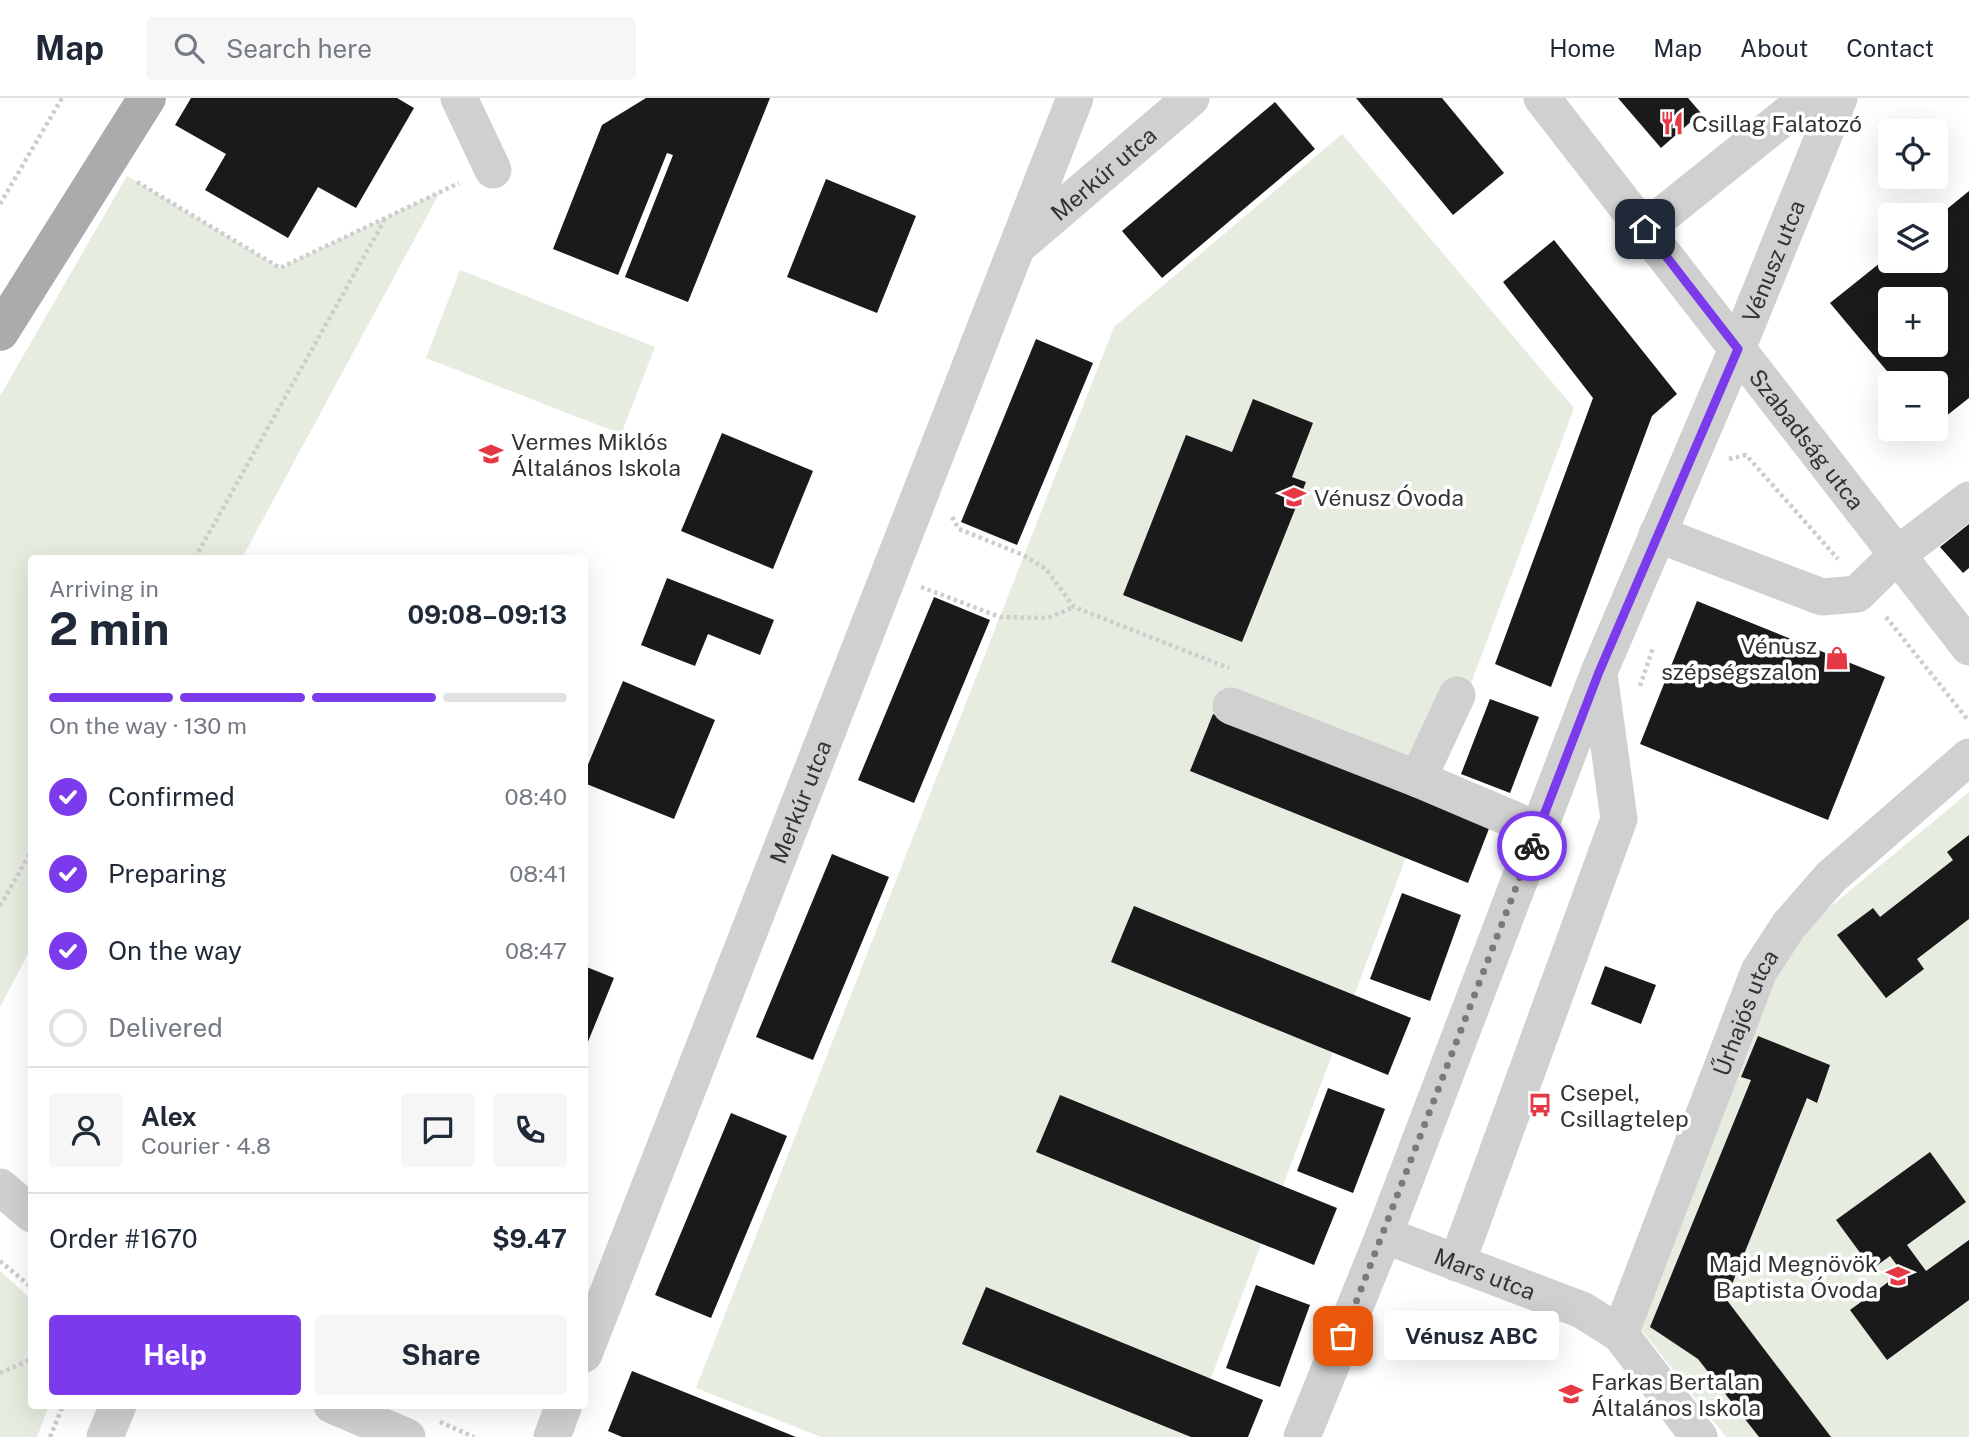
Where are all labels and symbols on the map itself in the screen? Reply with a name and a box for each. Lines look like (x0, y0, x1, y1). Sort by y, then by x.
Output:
restaurant icon: Csillag Falatozó (1658, 109, 1686, 137)
place label: Csillag Falatozó (1692, 110, 1862, 137)
street label: Merkúr utca (1045, 121, 1161, 226)
street label: Vénusz utca (1736, 196, 1810, 326)
pin (1615, 199, 1675, 259)
street label: Szabadság utca (1744, 363, 1870, 515)
place label: Vermes Miklós Általános Iskola (511, 428, 681, 481)
school or university icon: Vermes Miklós Általános Iskola (477, 440, 505, 468)
school or university icon: Vénusz Óvoda (1280, 483, 1308, 511)
place label: Vénusz Óvoda (1314, 484, 1464, 511)
place label: Vénusz szépségszalon (1661, 632, 1817, 685)
shop icon: Vénusz szépségszalon (1823, 644, 1851, 672)
street label: Merkúr utca (764, 736, 836, 867)
courier (1497, 811, 1567, 881)
street label: Űrhajós utca (1707, 944, 1783, 1079)
place label: Csepel, Csillagtelep (1560, 1079, 1689, 1132)
bus stop icon: Csepel, Csillagtelep (1526, 1091, 1554, 1119)
street label: Mars utca (1431, 1242, 1539, 1305)
place label: Majd Megnövök Baptista Óvoda (1709, 1250, 1878, 1303)
school or university icon: Majd Megnövök Baptista Óvoda (1884, 1262, 1912, 1290)
pin (1313, 1306, 1373, 1366)
callout: Vénusz ABC (1385, 1312, 1560, 1360)
place label: Farkas Bertalan Általános Iskola (1591, 1368, 1761, 1421)
school or university icon: Farkas Bertalan Általános Iskola (1557, 1380, 1585, 1408)

